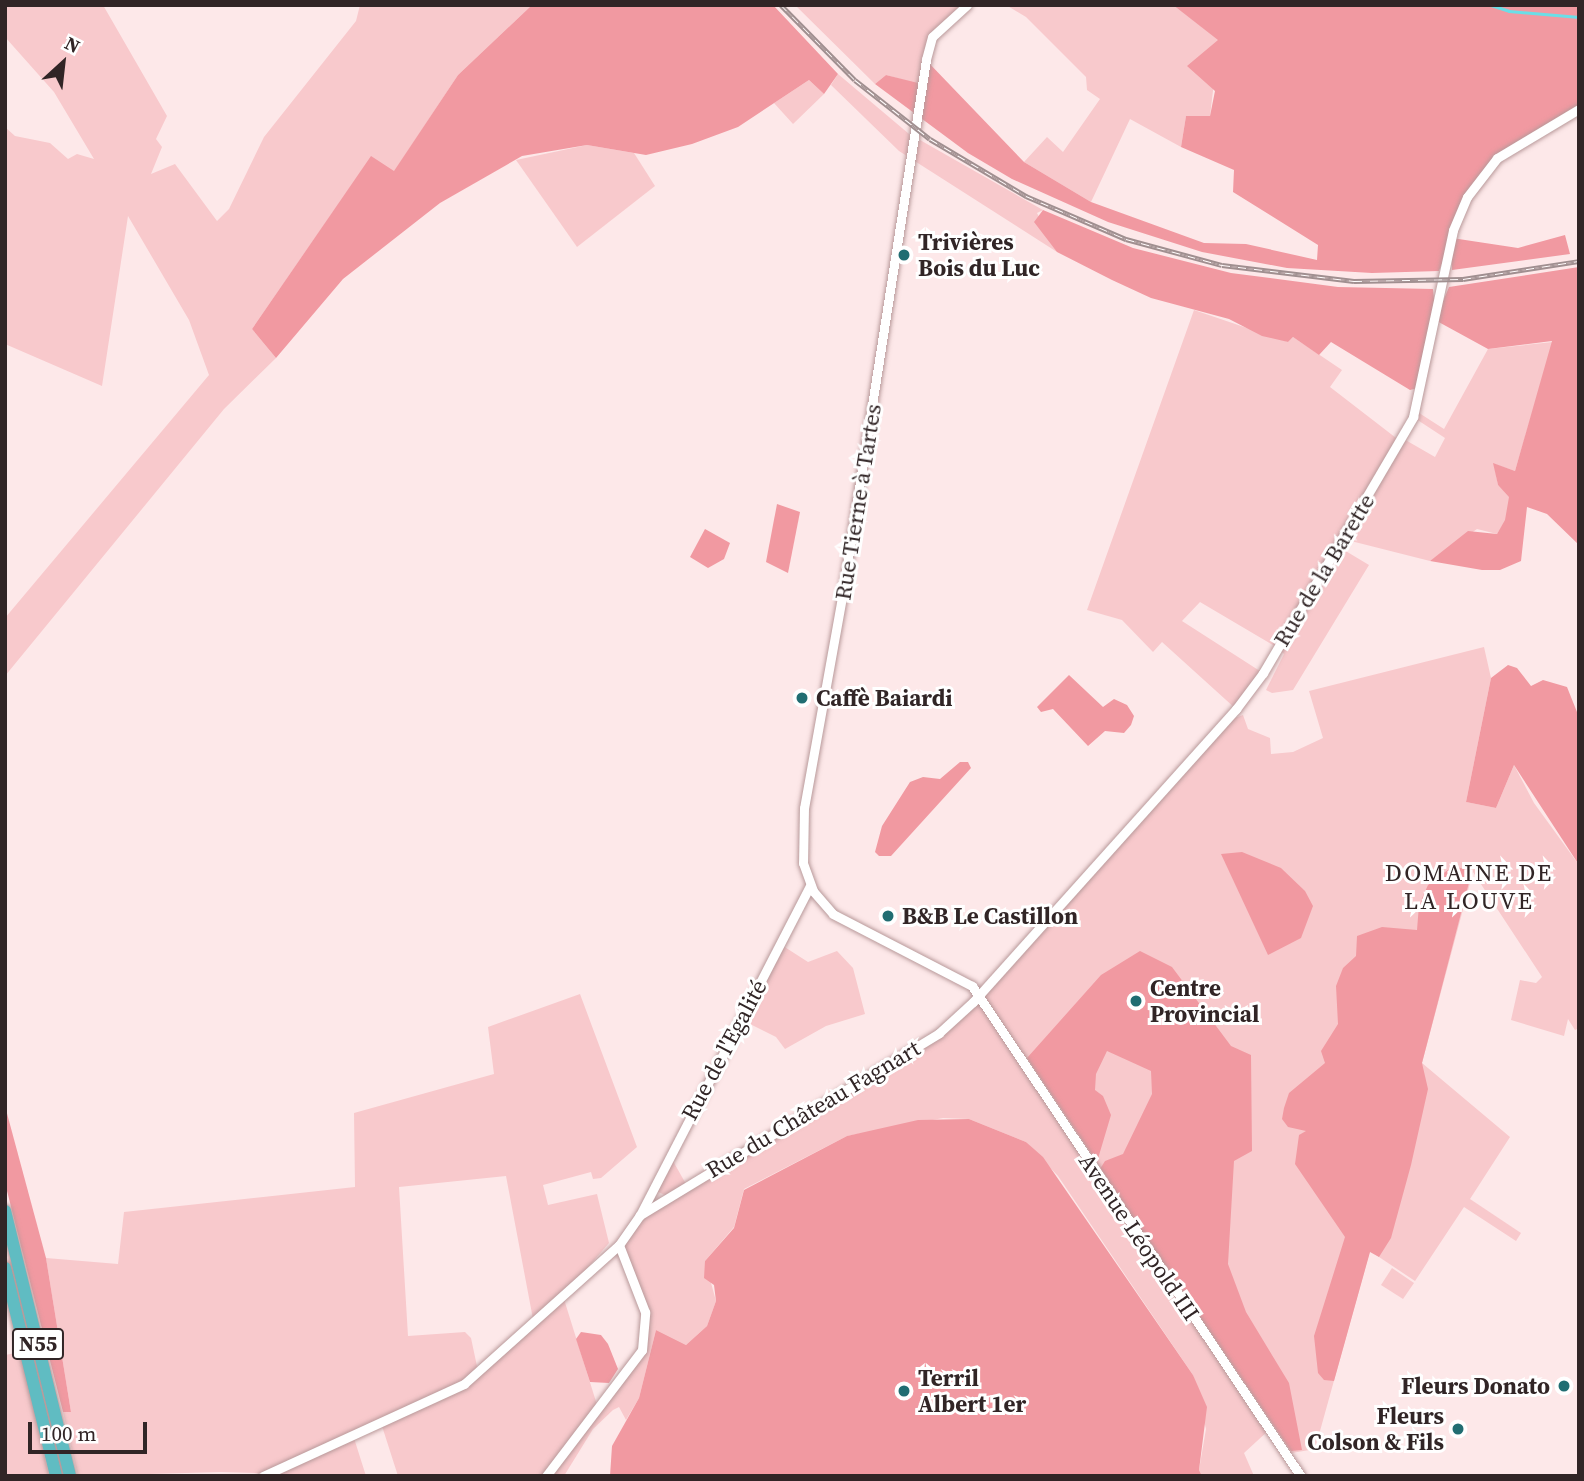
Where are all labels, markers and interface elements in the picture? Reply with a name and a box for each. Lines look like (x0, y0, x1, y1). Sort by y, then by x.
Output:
north arrow (28, 28, 98, 98)
text: N (60, 30, 85, 59)
place label: Trivières Bois du Luc (918, 228, 1040, 282)
marker: Trivières Bois du Luc (896, 247, 912, 263)
street label: Rue Tierne à Tartes (829, 401, 887, 603)
street label: Rue de la Barette (1268, 489, 1380, 651)
place label: Caffè Baiardi (816, 684, 953, 712)
marker: Caffè Baiardi (794, 690, 810, 706)
district label: DOMAINE DE LA LOUVE (1386, 859, 1552, 915)
place label: B&B Le Castillon (902, 902, 1078, 930)
marker: B&B Le Castillon (880, 908, 896, 924)
place label: Centre Provincial (1150, 974, 1259, 1028)
street label: Rue de l'Egalité (675, 975, 773, 1125)
marker: Centre Provincial (1128, 993, 1144, 1009)
street label: Rue du Château Fagnart (701, 1034, 925, 1184)
street label: Avenue Léopold III (1073, 1148, 1205, 1326)
road number: N55 (12, 1326, 64, 1362)
place label: Terril Albert 1er (918, 1364, 1026, 1418)
place label: Fleurs Donato (1401, 1372, 1550, 1400)
marker: Fleurs Donato (1556, 1378, 1572, 1394)
marker: Terril Albert 1er (896, 1383, 912, 1399)
place label: Fleurs Colson & Fils (1307, 1402, 1444, 1456)
scale bar (32, 1408, 150, 1452)
text: 100 m (41, 1419, 96, 1448)
marker: Fleurs Colson & Fils (1450, 1421, 1466, 1437)

